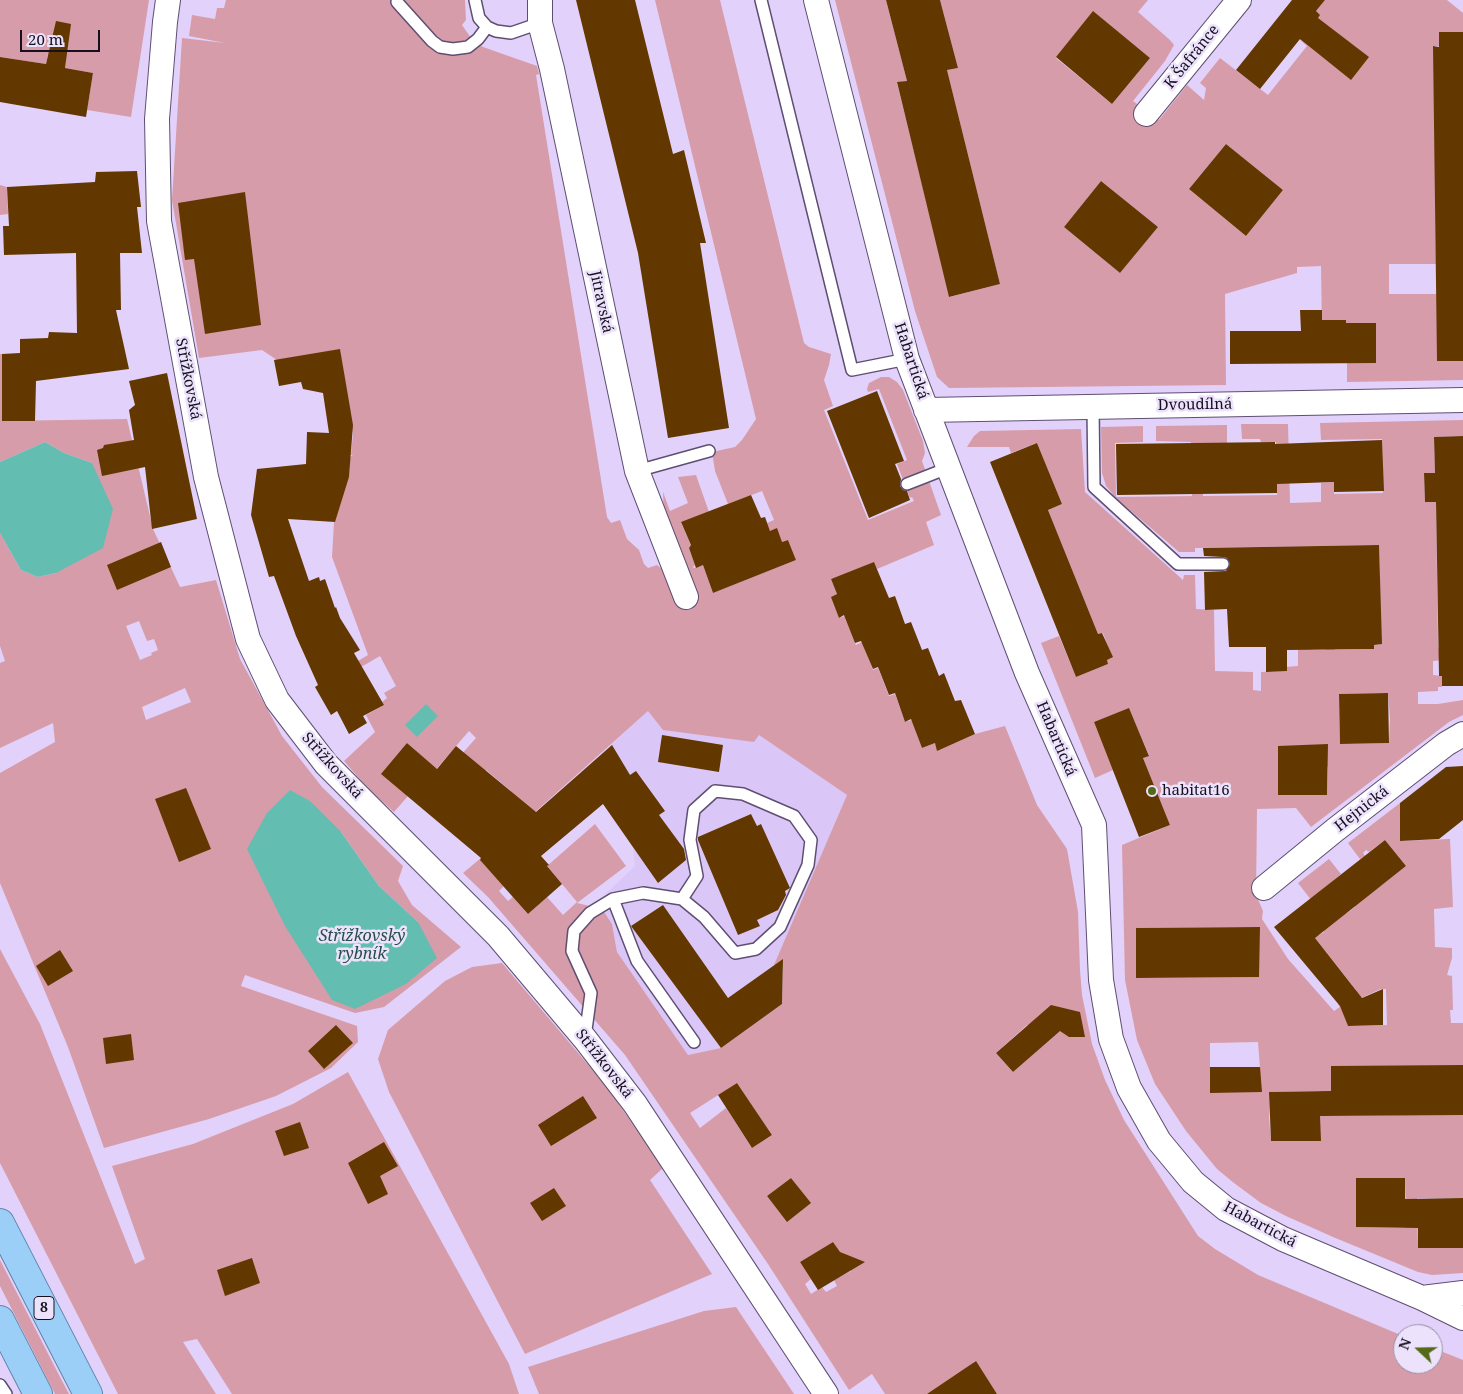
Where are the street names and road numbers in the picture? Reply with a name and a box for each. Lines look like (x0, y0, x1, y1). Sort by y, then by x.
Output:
street label: K Šafránce (1161, 21, 1223, 93)
street label: Jitravská (586, 269, 616, 335)
street label: Habartická (890, 320, 932, 402)
street label: Střížkovská (171, 337, 205, 421)
street label: Dvoudílná (1158, 395, 1232, 415)
street label: Habartická (1032, 699, 1080, 779)
street label: Střížkovská (298, 729, 366, 803)
street label: Hejnická (1331, 782, 1393, 836)
street label: Střížkovská (571, 1026, 637, 1102)
street label: Habartická (1221, 1198, 1299, 1252)
road number: 8 (34, 1296, 54, 1320)

